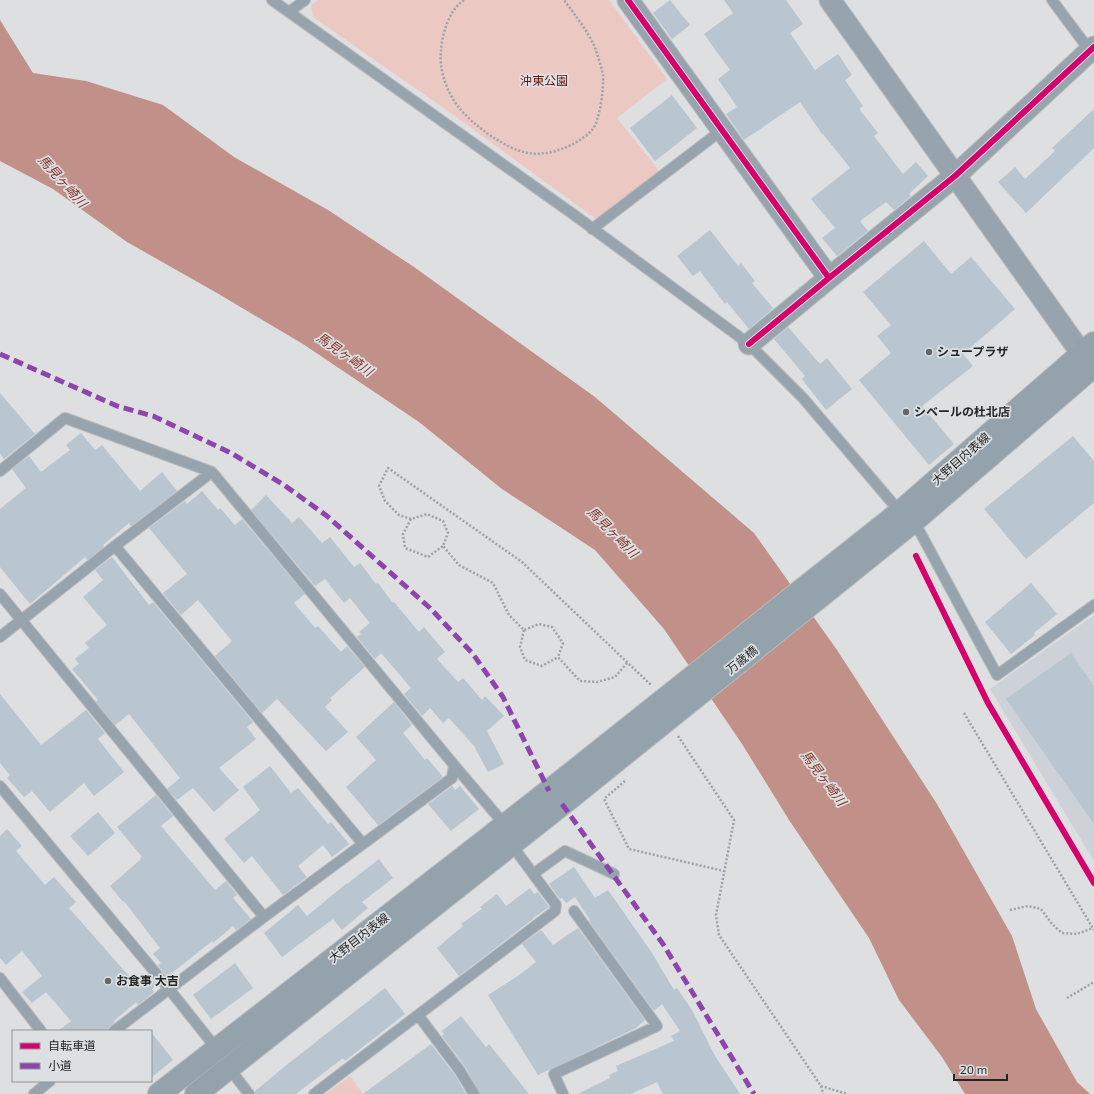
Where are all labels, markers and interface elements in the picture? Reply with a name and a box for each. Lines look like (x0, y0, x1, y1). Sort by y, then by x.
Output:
park label: 沖東公園 (520, 73, 568, 87)
water label: 馬見ヶ崎川 (35, 151, 92, 212)
water label: 馬見ヶ崎川 (314, 329, 378, 380)
place label: シュープラザ (937, 344, 1008, 358)
marker: シュープラザ (924, 347, 934, 357)
place label: シベールの杜北店 (914, 404, 1010, 418)
marker: シベールの杜北店 (901, 407, 911, 417)
street label: 大野目内表線 (929, 429, 992, 487)
water label: 馬見ヶ崎川 (584, 503, 643, 562)
street label: 万歳橋 (723, 642, 760, 676)
water label: 馬見ヶ崎川 (798, 747, 851, 810)
street label: 大野目内表線 (326, 910, 391, 965)
place label: お食事 大吉 (116, 973, 179, 987)
marker: お食事 大吉 (103, 976, 113, 986)
legend (12, 1030, 152, 1082)
text: 自転車道 (48, 1038, 96, 1052)
scale bar (954, 1056, 1007, 1082)
text: 小道 (48, 1058, 72, 1072)
text: 20 m (960, 1062, 987, 1076)

